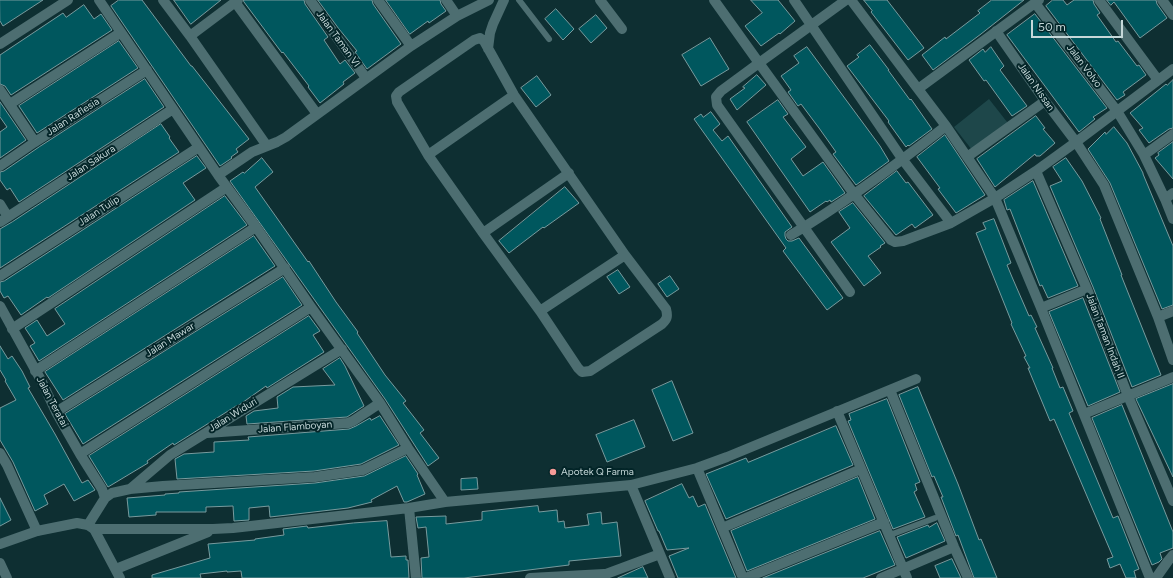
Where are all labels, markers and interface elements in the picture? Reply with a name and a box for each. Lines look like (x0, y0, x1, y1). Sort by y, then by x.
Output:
street label: Jalan Taman VI (313, 8, 363, 70)
scale bar (1033, 12, 1125, 38)
text: 50 m (1038, 20, 1066, 34)
street label: Jalan Volvo (1064, 42, 1104, 90)
street label: Jalan Nissan (1015, 61, 1057, 113)
street label: Jalan Raflesia (44, 96, 102, 138)
street label: Jalan Sakura (64, 143, 118, 183)
street label: Jalan Tulip (76, 193, 122, 229)
street label: Jalan Taman Indah II (1083, 292, 1127, 380)
street label: Jalan Mawar (143, 320, 197, 360)
street label: Jalan Teratai (34, 375, 70, 429)
street label: Jalan Widuri (207, 395, 259, 435)
street label: Jalan Flamboyan (258, 418, 332, 436)
place label: Apotek Q Farma (561, 466, 634, 478)
marker: Apotek Q Farma (548, 467, 558, 477)

